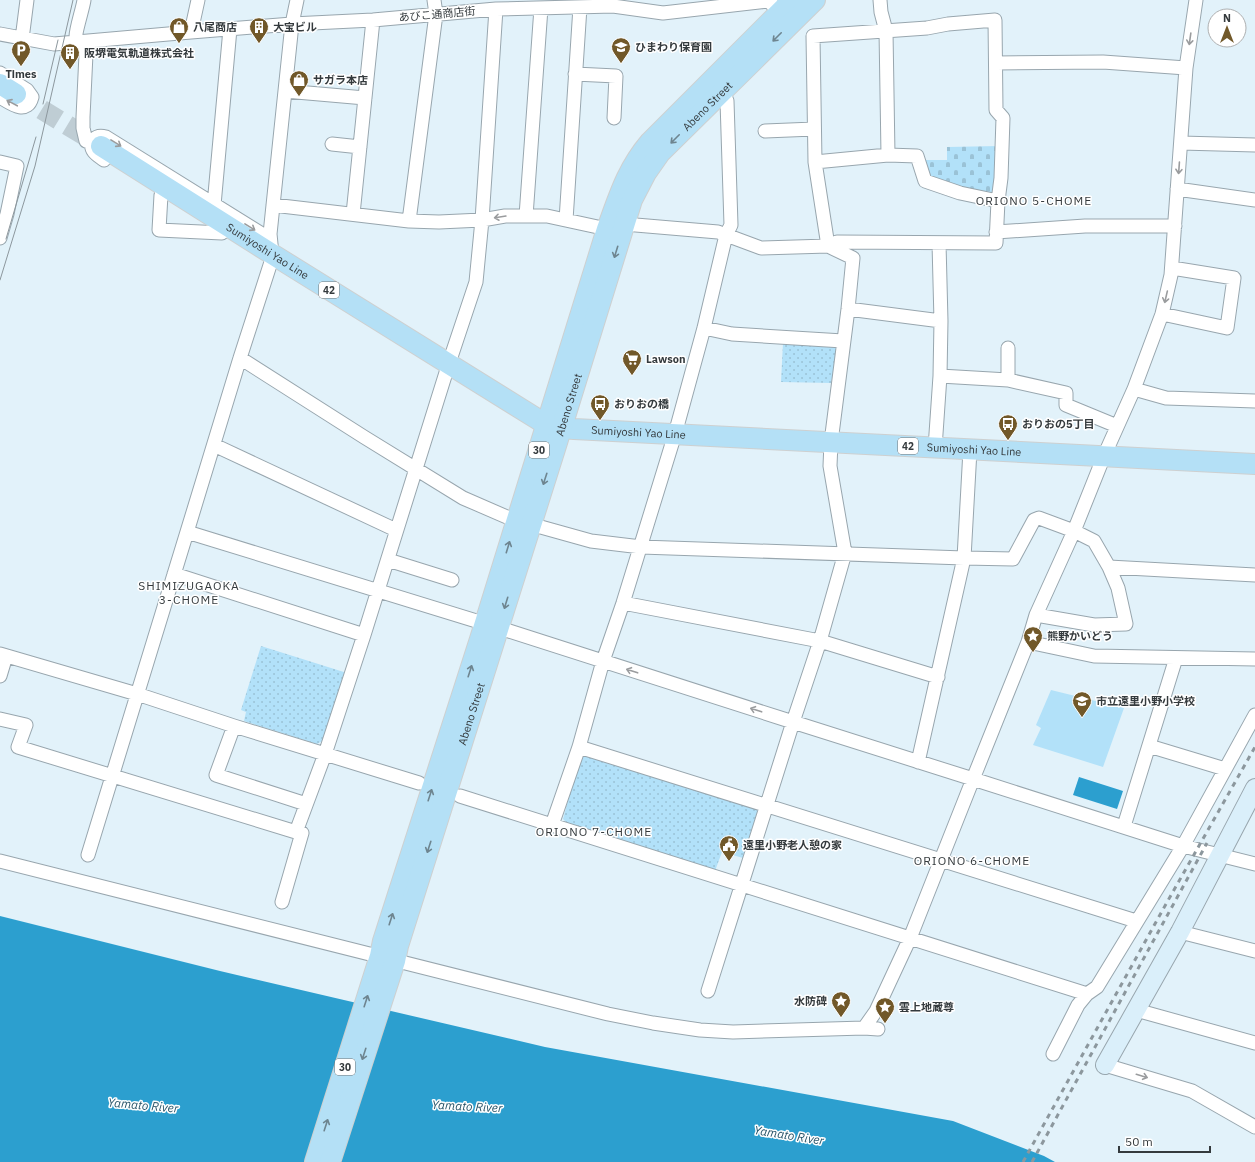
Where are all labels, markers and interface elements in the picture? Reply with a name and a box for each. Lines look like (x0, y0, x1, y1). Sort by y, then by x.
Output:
street label: あびこ通商店街 (398, 4, 476, 24)
north arrow (1207, 8, 1247, 48)
text: N (1223, 11, 1231, 25)
shop icon: 八尾商店 (168, 16, 190, 44)
building icon: 大宝ビル (248, 16, 270, 44)
place label: 八尾商店 (193, 20, 237, 34)
place label: 大宝ビル (273, 20, 317, 34)
one-way arrow (772, 32, 782, 42)
one-way arrow (1186, 32, 1194, 45)
school or university icon: ひまわり保育園 (610, 36, 632, 64)
parking icon: Times (10, 39, 32, 67)
place label: ひまわり保育園 (635, 40, 712, 54)
building icon: 阪堺電気軌道株式会社 (59, 42, 81, 70)
place label: 阪堺電気軌道株式会社 (84, 46, 194, 60)
place label: Times (5, 67, 37, 81)
shop icon: サガラ本店 (288, 69, 310, 97)
place label: サガラ本店 (313, 73, 368, 87)
street label: Abeno Street (680, 78, 736, 134)
one-way arrow (6, 99, 18, 107)
one-way arrow (670, 134, 680, 143)
one-way arrow (110, 139, 121, 147)
one-way arrow (1175, 161, 1182, 174)
district label: ORIONO 5-CHOME (976, 193, 1092, 208)
one-way arrow (494, 213, 507, 221)
street label: Sumiyoshi Yao Line (224, 220, 311, 282)
one-way arrow (244, 223, 255, 231)
one-way arrow (612, 245, 619, 258)
road number: 42 (319, 282, 339, 298)
one-way arrow (1162, 290, 1170, 303)
supermarket icon: Lawson (621, 348, 643, 376)
place label: Lawson (646, 352, 686, 366)
street label: Abeno Street (552, 372, 585, 438)
bus stop icon: おりおの橋 (589, 393, 611, 421)
place label: おりおの橋 (614, 397, 669, 411)
bus stop icon: おりおの5丁目 (997, 413, 1019, 441)
place label: おりおの5丁目 (1022, 417, 1095, 431)
street label: Sumiyoshi Yao Line (591, 423, 686, 442)
road number: 42 (898, 438, 918, 454)
street label: Sumiyoshi Yao Line (926, 440, 1022, 459)
road number: 30 (529, 442, 549, 458)
one-way arrow (541, 472, 548, 485)
one-way arrow (505, 541, 512, 554)
district label: SHIMIZUGAOKA 3-CHOME (138, 578, 240, 607)
one-way arrow (502, 596, 509, 609)
place icon: 熊野かいどう (1022, 625, 1044, 653)
place label: 熊野かいどう (1047, 629, 1113, 643)
one-way arrow (467, 665, 474, 678)
one-way arrow (626, 667, 639, 674)
street label: Abeno Street (455, 681, 488, 747)
school or university icon: 市立遠里小野小学校 (1071, 690, 1093, 718)
place label: 市立遠里小野小学校 (1096, 694, 1195, 708)
one-way arrow (750, 706, 762, 714)
one-way arrow (427, 789, 434, 802)
district label: ORIONO 7-CHOME (536, 824, 652, 839)
public building icon: 遠里小野老人憩の家 (718, 834, 740, 862)
place label: 遠里小野老人憩の家 (743, 838, 842, 852)
one-way arrow (425, 840, 432, 853)
district label: ORIONO 6-CHOME (914, 853, 1030, 868)
one-way arrow (387, 913, 395, 925)
place icon: 水防碑 (830, 990, 852, 1018)
place label: 水防碑 (794, 994, 827, 1008)
one-way arrow (362, 995, 370, 1007)
place icon: 雲上地蔵尊 (874, 996, 896, 1024)
place label: 雲上地蔵尊 (899, 1000, 954, 1014)
one-way arrow (360, 1047, 367, 1060)
road number: 30 (335, 1059, 355, 1075)
one-way arrow (1135, 1073, 1148, 1080)
water label: Yamato River (107, 1094, 179, 1116)
water label: Yamato River (431, 1097, 503, 1115)
one-way arrow (323, 1118, 330, 1131)
water label: Yamato River (753, 1122, 826, 1148)
scale bar (1119, 1128, 1210, 1154)
text: 50 m (1125, 1134, 1153, 1149)

